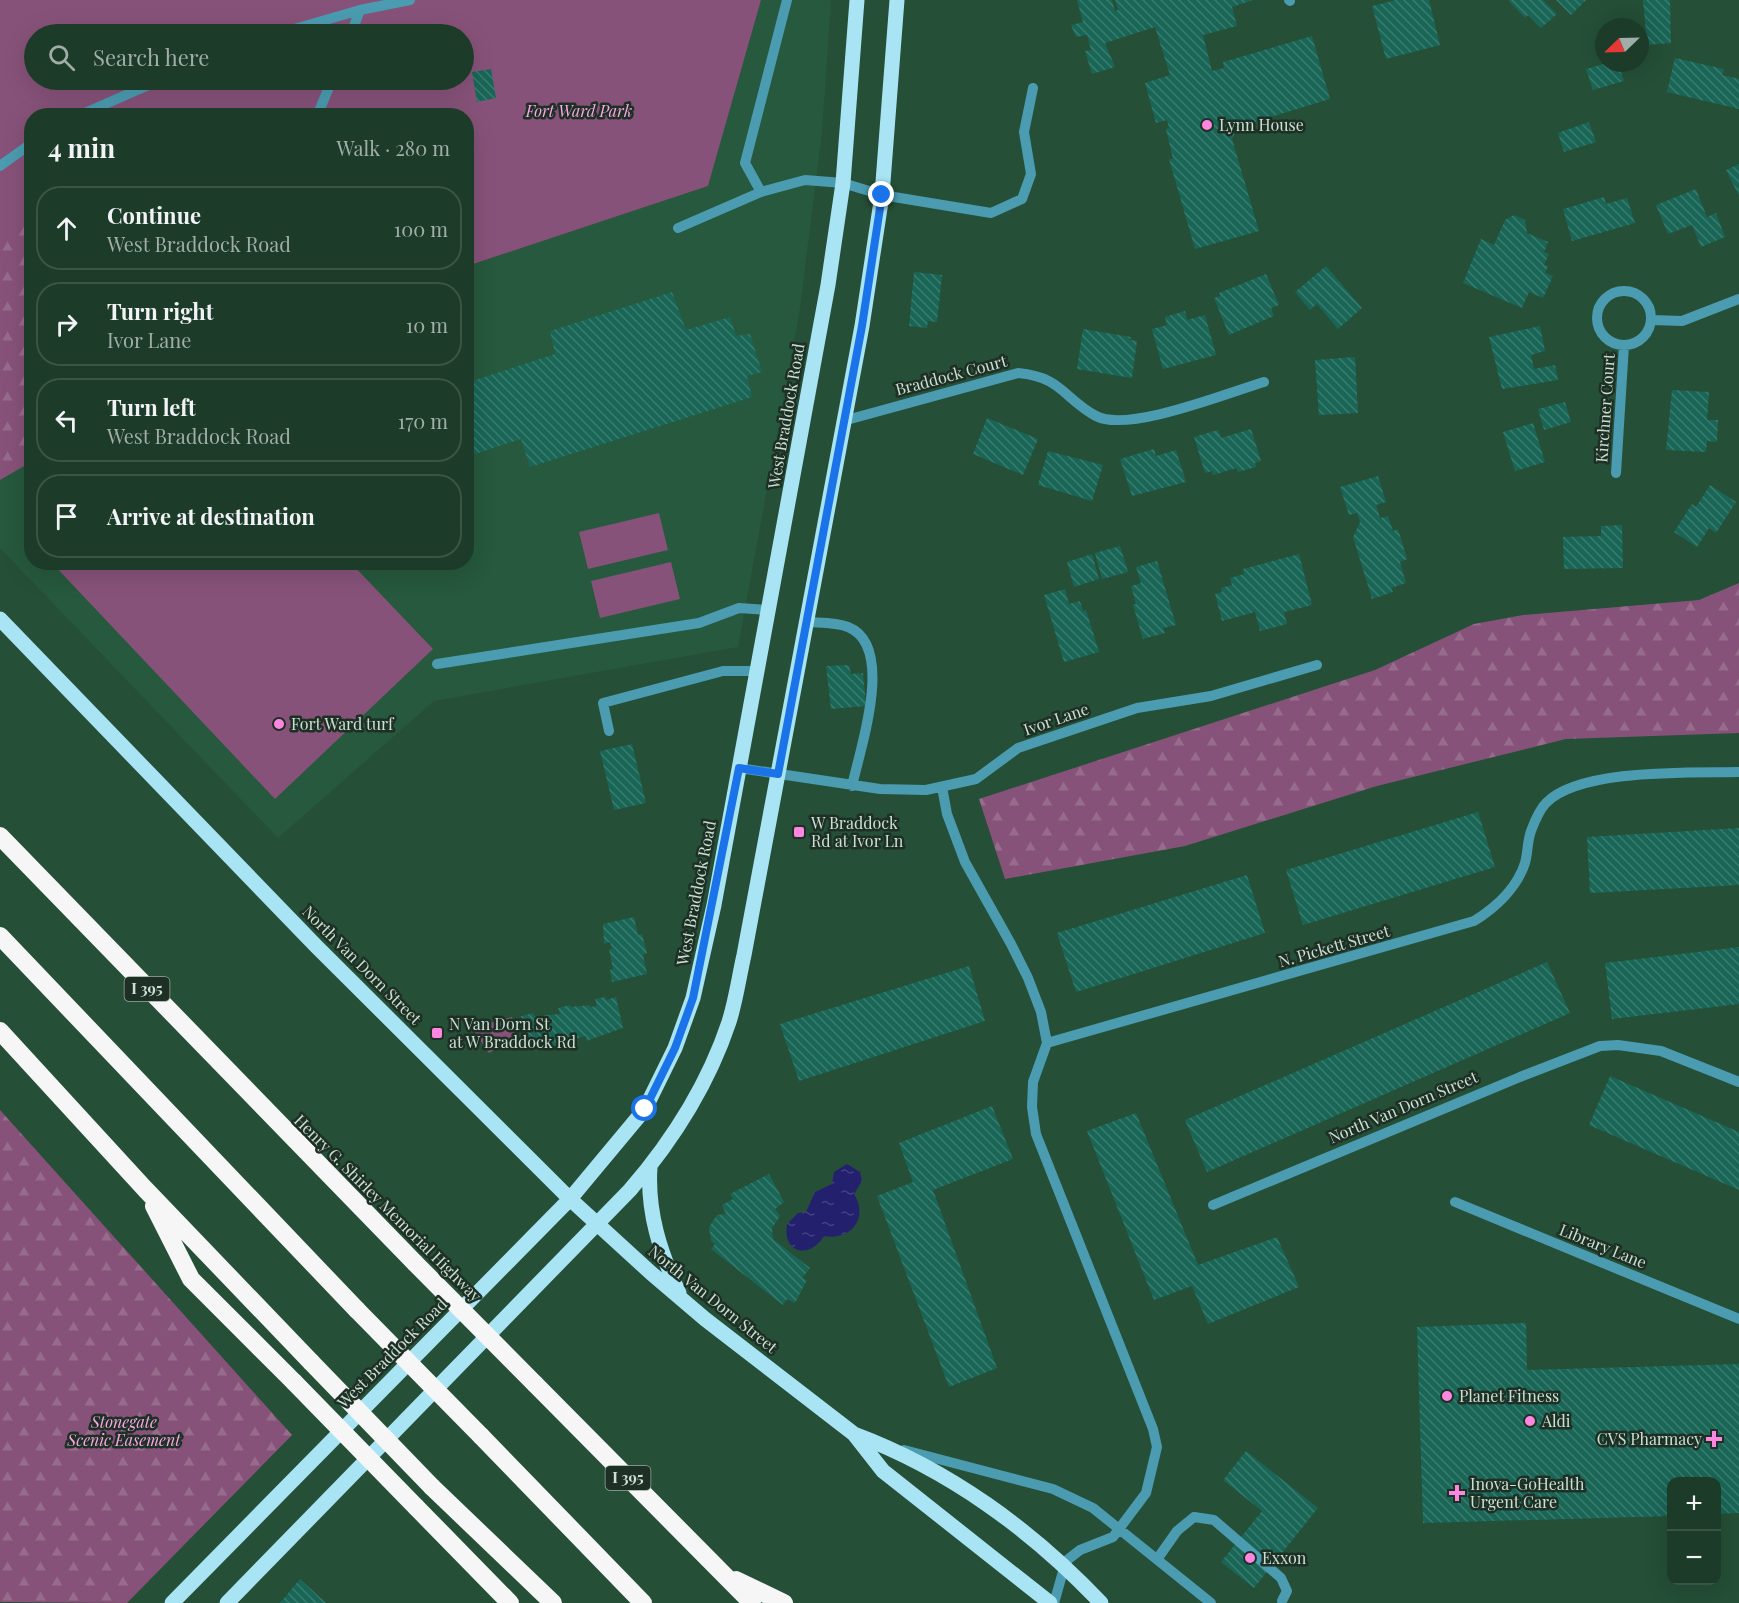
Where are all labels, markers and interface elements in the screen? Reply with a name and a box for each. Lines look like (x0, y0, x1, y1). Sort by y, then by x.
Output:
north arrow (1595, 18, 1649, 72)
search box (24, 24, 474, 90)
icon: search (45, 41, 78, 74)
text: Search here (93, 42, 209, 72)
park label: Fort Ward Park (525, 100, 632, 121)
place label: Lynn House (1219, 114, 1304, 135)
marker: Lynn House (1200, 118, 1214, 132)
text: 4 min (48, 130, 115, 165)
text: Walk · 280 m (337, 134, 450, 161)
route end (868, 181, 894, 207)
text: Continue (107, 200, 201, 230)
icon: ahead (50, 212, 83, 245)
text: 100 m (394, 215, 448, 242)
text: West Braddock Road (107, 230, 291, 257)
text: Turn right (107, 296, 213, 326)
icon: right (50, 308, 83, 341)
text: 10 m (406, 311, 448, 338)
text: Ivor Lane (107, 326, 191, 353)
street label: West Braddock Road (762, 342, 809, 491)
street label: Braddock Court (893, 349, 1009, 399)
street label: Kirchner Court (1590, 352, 1619, 463)
text: Turn left (107, 392, 196, 422)
icon: left (50, 404, 83, 437)
text: 170 m (398, 407, 448, 434)
text: West Braddock Road (107, 422, 291, 449)
icon: arrive (50, 500, 83, 533)
text: Arrive at destination (107, 501, 315, 531)
street label: Ivor Lane (1021, 698, 1091, 739)
place label: Fort Ward turf (291, 713, 395, 734)
marker: Fort Ward turf (272, 717, 286, 731)
place label: W Braddock Rd at Ivor Ln (810, 812, 904, 851)
street label: West Braddock Road (671, 819, 720, 968)
marker: W Braddock Rd at Ivor Ln (792, 825, 806, 839)
street label: North Van Dorn Street (298, 901, 427, 1029)
street label: N. Pickett Street (1276, 920, 1392, 971)
road number: I 395 (124, 977, 170, 1001)
place label: N Van Dorn St at W Braddock Rd (449, 1013, 576, 1052)
marker: N Van Dorn St at W Braddock Rd (430, 1026, 444, 1040)
street label: North Van Dorn Street (1325, 1065, 1481, 1147)
route start (631, 1095, 657, 1121)
street label: Henry G. Shirley Memorial Highway (290, 1109, 487, 1306)
street label: Library Lane (1557, 1219, 1650, 1272)
street label: North Van Dorn Street (645, 1240, 782, 1357)
street label: West Braddock Road (332, 1293, 451, 1413)
place label: Planet Fitness (1459, 1385, 1559, 1406)
marker: Planet Fitness (1440, 1389, 1454, 1403)
place label: Aldi (1541, 1410, 1571, 1431)
park label: Stonegate Scenic Easement (66, 1411, 181, 1450)
marker: Aldi (1523, 1414, 1537, 1428)
place label: CVS Pharmacy (1597, 1428, 1702, 1449)
marker: CVS Pharmacy (1707, 1432, 1721, 1446)
road number: I 395 (606, 1466, 650, 1490)
place label: Inova-GoHealth Urgent Care (1470, 1473, 1585, 1512)
map controls (1667, 1477, 1721, 1585)
button: + (1667, 1477, 1721, 1531)
marker: Inova-GoHealth Urgent Care (1448, 1484, 1466, 1502)
button: − (1667, 1531, 1721, 1585)
place label: Exxon (1262, 1547, 1307, 1568)
marker: Exxon (1243, 1551, 1257, 1565)

